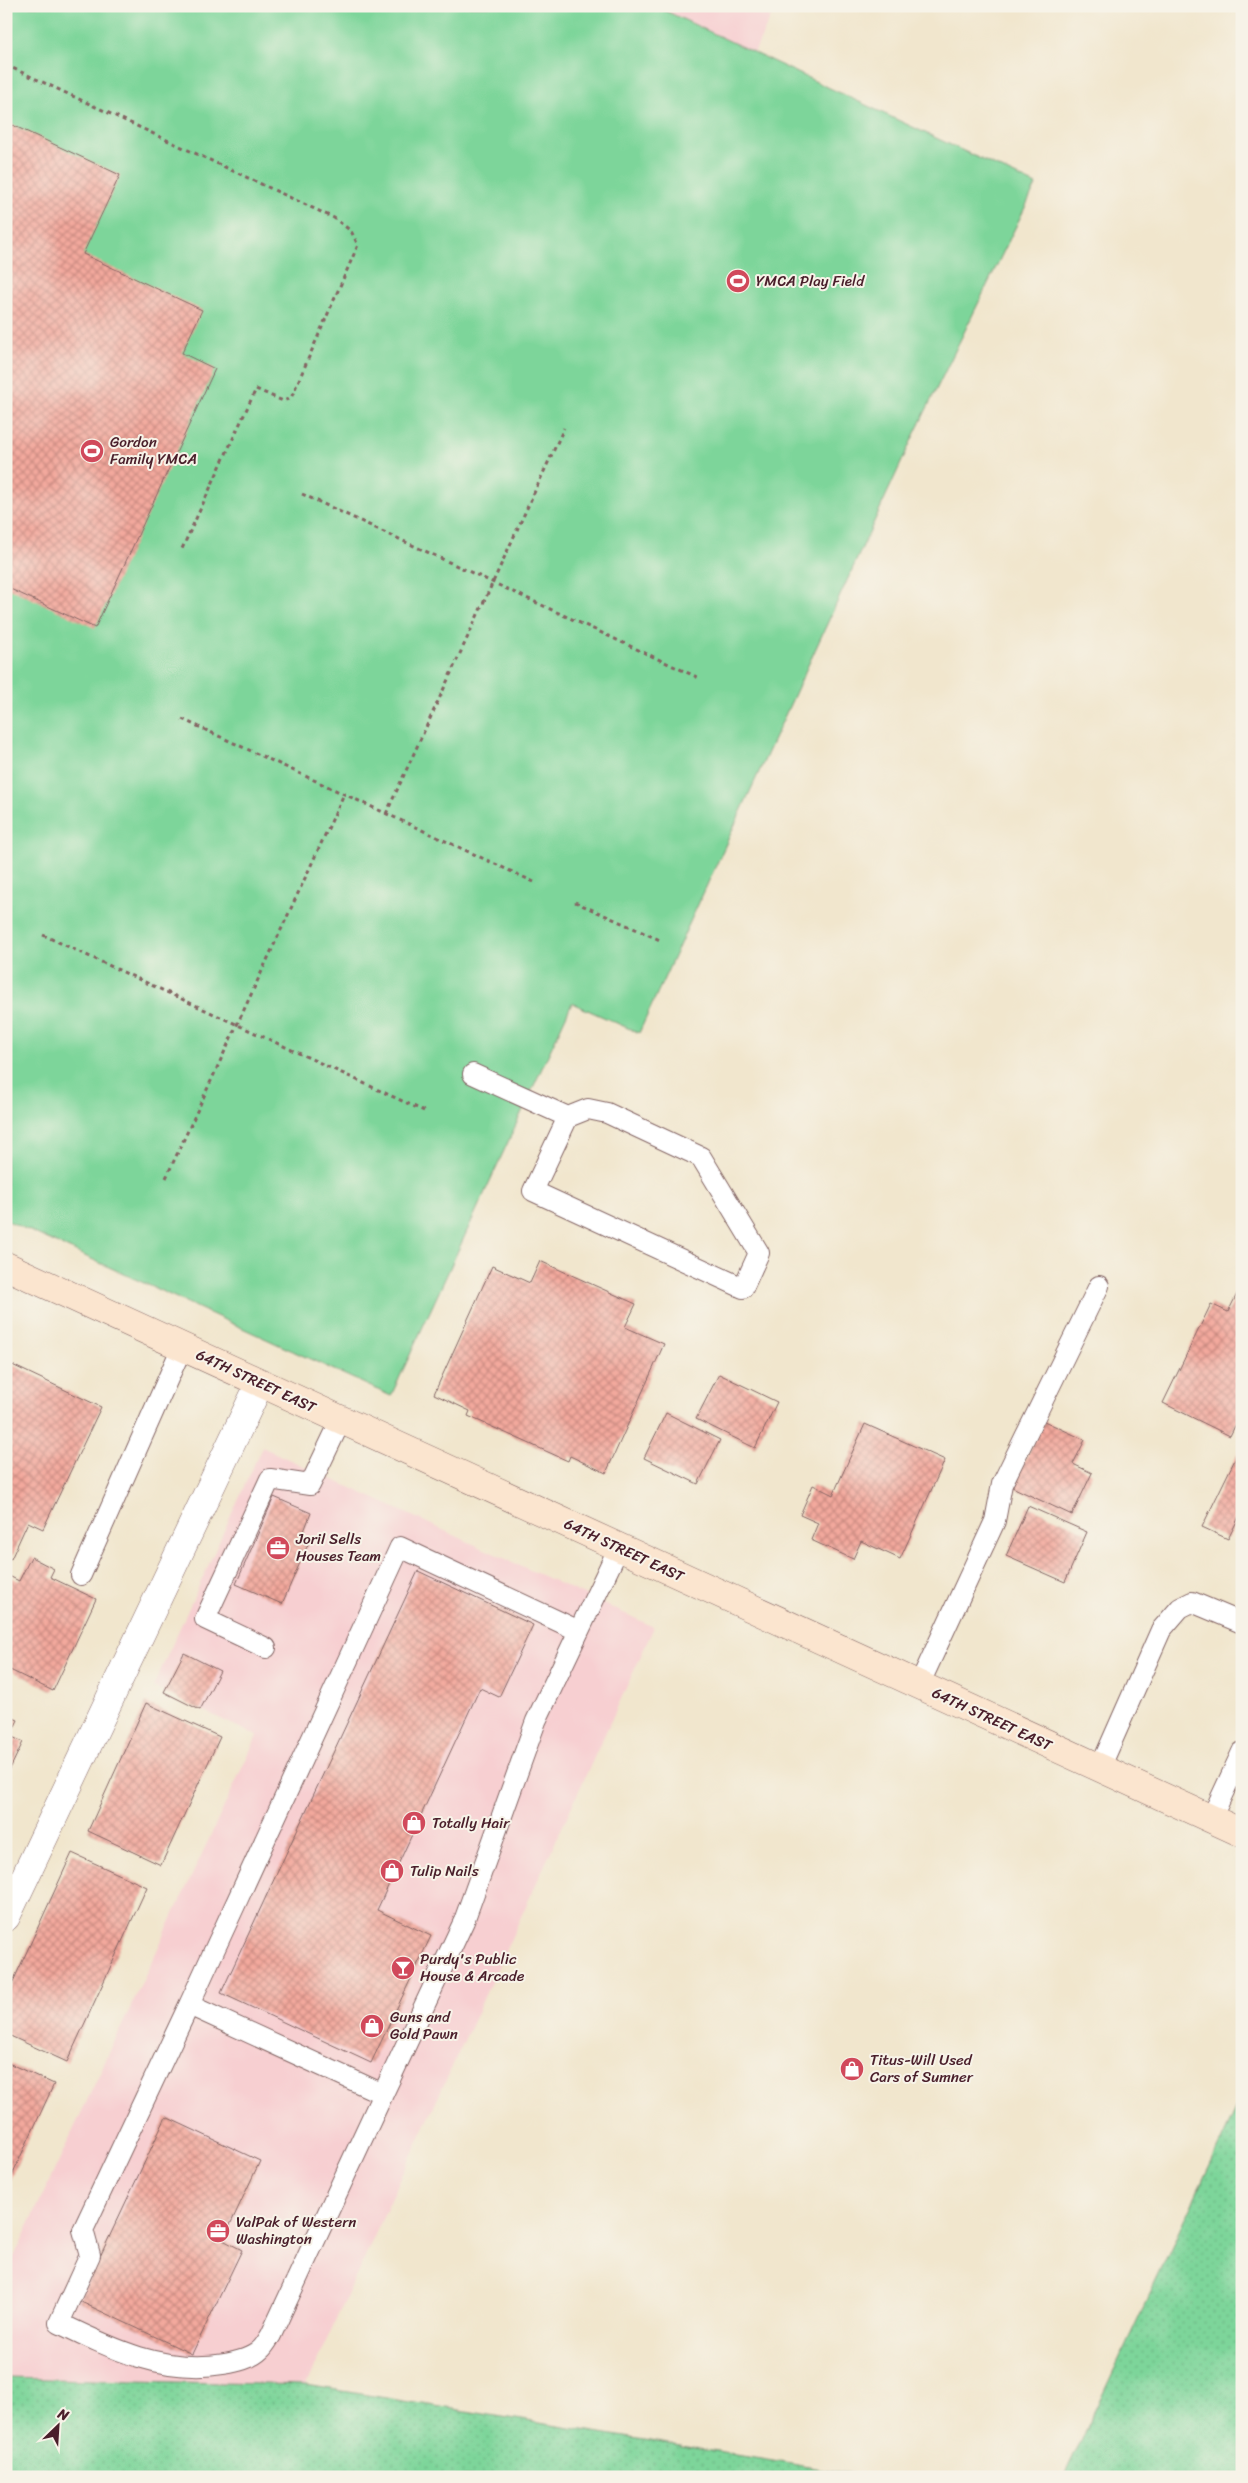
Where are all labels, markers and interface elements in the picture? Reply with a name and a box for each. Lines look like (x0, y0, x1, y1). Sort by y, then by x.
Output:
sports icon: YMCA Play Field (725, 268, 751, 294)
place label: YMCA Play Field (756, 268, 865, 294)
place label: Gordon Family YMCA (110, 429, 197, 472)
sports icon: Gordon Family YMCA (79, 438, 105, 464)
street label: 64TH STREET EAST (192, 1342, 321, 1421)
street label: 64TH STREET EAST (560, 1511, 689, 1590)
place label: Joril Sells Houses Team (295, 1526, 381, 1569)
office icon: Joril Sells Houses Team (265, 1535, 291, 1561)
street label: 64TH STREET EAST (928, 1680, 1057, 1759)
shop icon: Totally Hair (401, 1810, 427, 1836)
place label: Totally Hair (432, 1810, 510, 1836)
shop icon: Tulip Nails (379, 1858, 405, 1884)
place label: Tulip Nails (410, 1858, 479, 1884)
place label: Purdy's Public House & Arcade (420, 1946, 525, 1989)
bar icon: Purdy's Public House & Arcade (390, 1955, 416, 1981)
place label: Guns and Gold Pawn (390, 2004, 458, 2047)
shop icon: Guns and Gold Pawn (359, 2013, 385, 2039)
place label: Titus-Will Used Cars of Sumner (870, 2047, 974, 2090)
shop icon: Titus-Will Used Cars of Sumner (839, 2056, 865, 2082)
place label: ValPak of Western Washington (236, 2209, 356, 2252)
office icon: ValPak of Western Washington (205, 2218, 231, 2244)
north arrow (32, 2400, 82, 2450)
text: N (53, 2401, 73, 2428)

